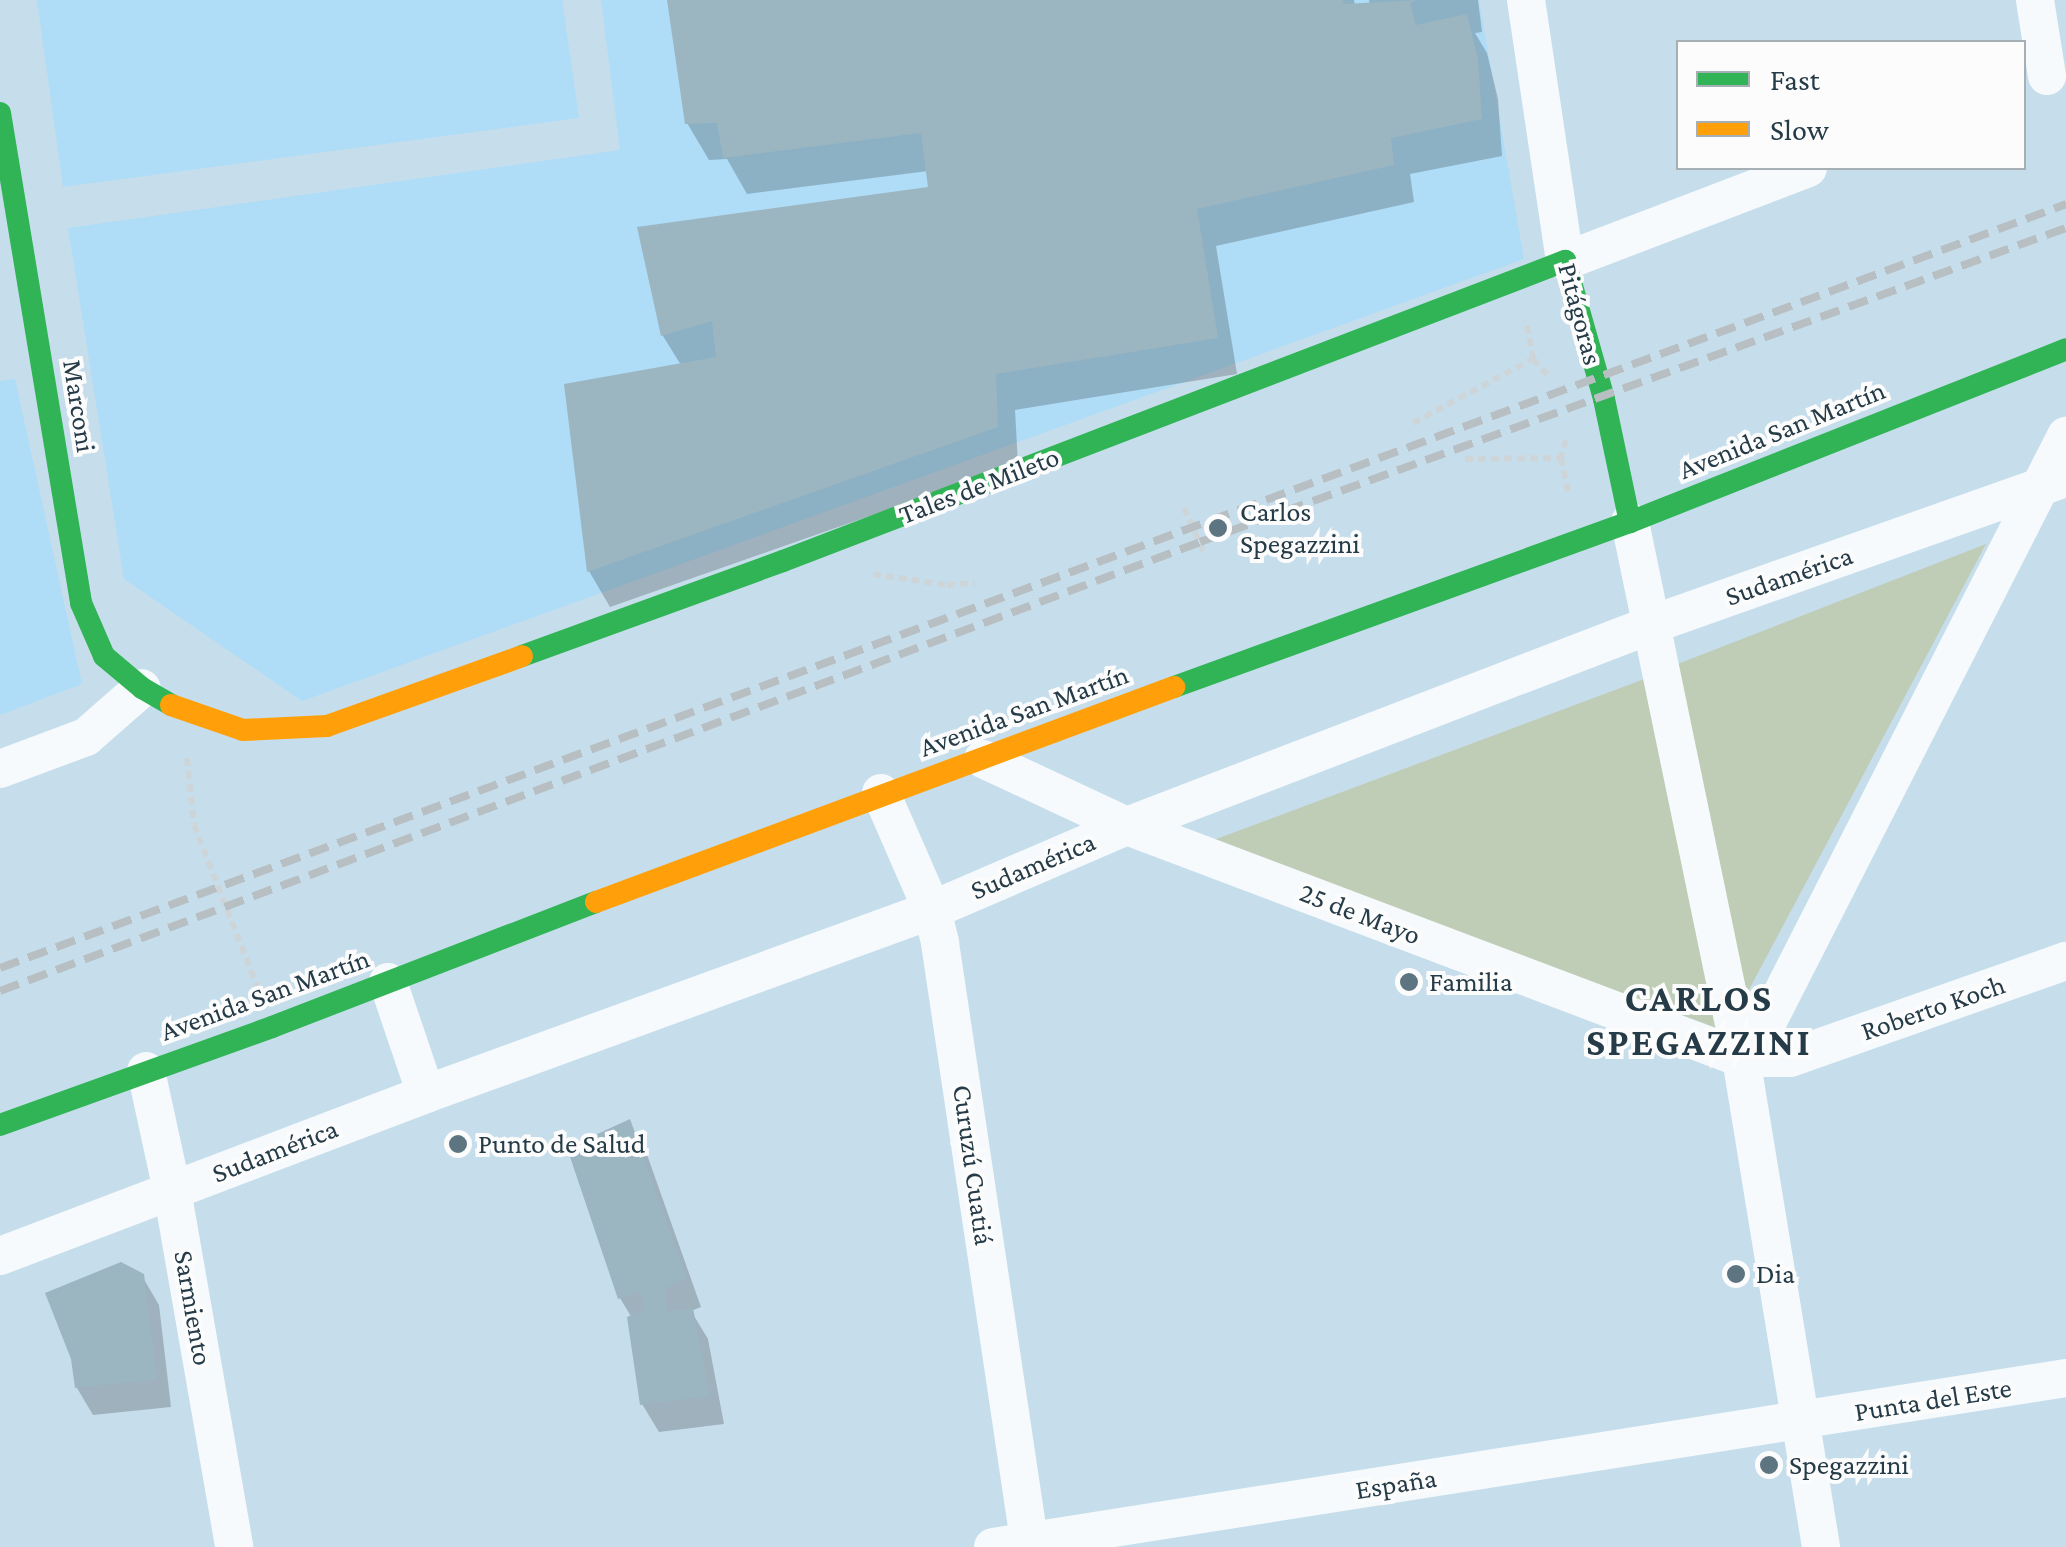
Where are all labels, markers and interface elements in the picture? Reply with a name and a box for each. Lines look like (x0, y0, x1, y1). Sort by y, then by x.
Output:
legend (1676, 40, 2026, 170)
text: Fast (1770, 63, 1820, 96)
text: Slow (1770, 113, 1829, 146)
street label: Pitágoras (1550, 259, 1610, 369)
street label: Marconi (55, 357, 103, 455)
street label: Avenida San Martín (1674, 373, 1890, 487)
street label: Tales de Mileto (894, 440, 1064, 532)
place label: Carlos Spegazzini (1240, 495, 1360, 561)
marker: Carlos Spegazzini (1205, 515, 1231, 541)
street label: Sudamérica (1721, 539, 1857, 613)
street label: Avenida San Martín (915, 658, 1133, 764)
street label: Sudamérica (966, 825, 1100, 907)
street label: 25 de Mayo (1295, 876, 1425, 952)
street label: Avenida San Martín (156, 942, 374, 1048)
place label: Familia (1429, 965, 1513, 999)
street label: Roberto Koch (1857, 968, 2009, 1048)
marker: Familia (1398, 971, 1420, 993)
district label: CARLOS SPEGAZZINI (1586, 976, 1812, 1066)
street label: Curuzú Cuatiá (945, 1083, 1001, 1247)
street label: Sudamérica (207, 1112, 343, 1190)
place label: Punto de Salud (478, 1127, 645, 1161)
marker: Punto de Salud (447, 1133, 469, 1155)
street label: Sarmiento (166, 1248, 220, 1368)
place label: Dia (1756, 1257, 1795, 1291)
marker: Dia (1725, 1263, 1747, 1285)
street label: Punta del Este (1852, 1371, 2014, 1429)
place label: Spegazzini (1789, 1448, 1909, 1482)
marker: Spegazzini (1758, 1454, 1780, 1476)
street label: España (1353, 1461, 1439, 1507)

